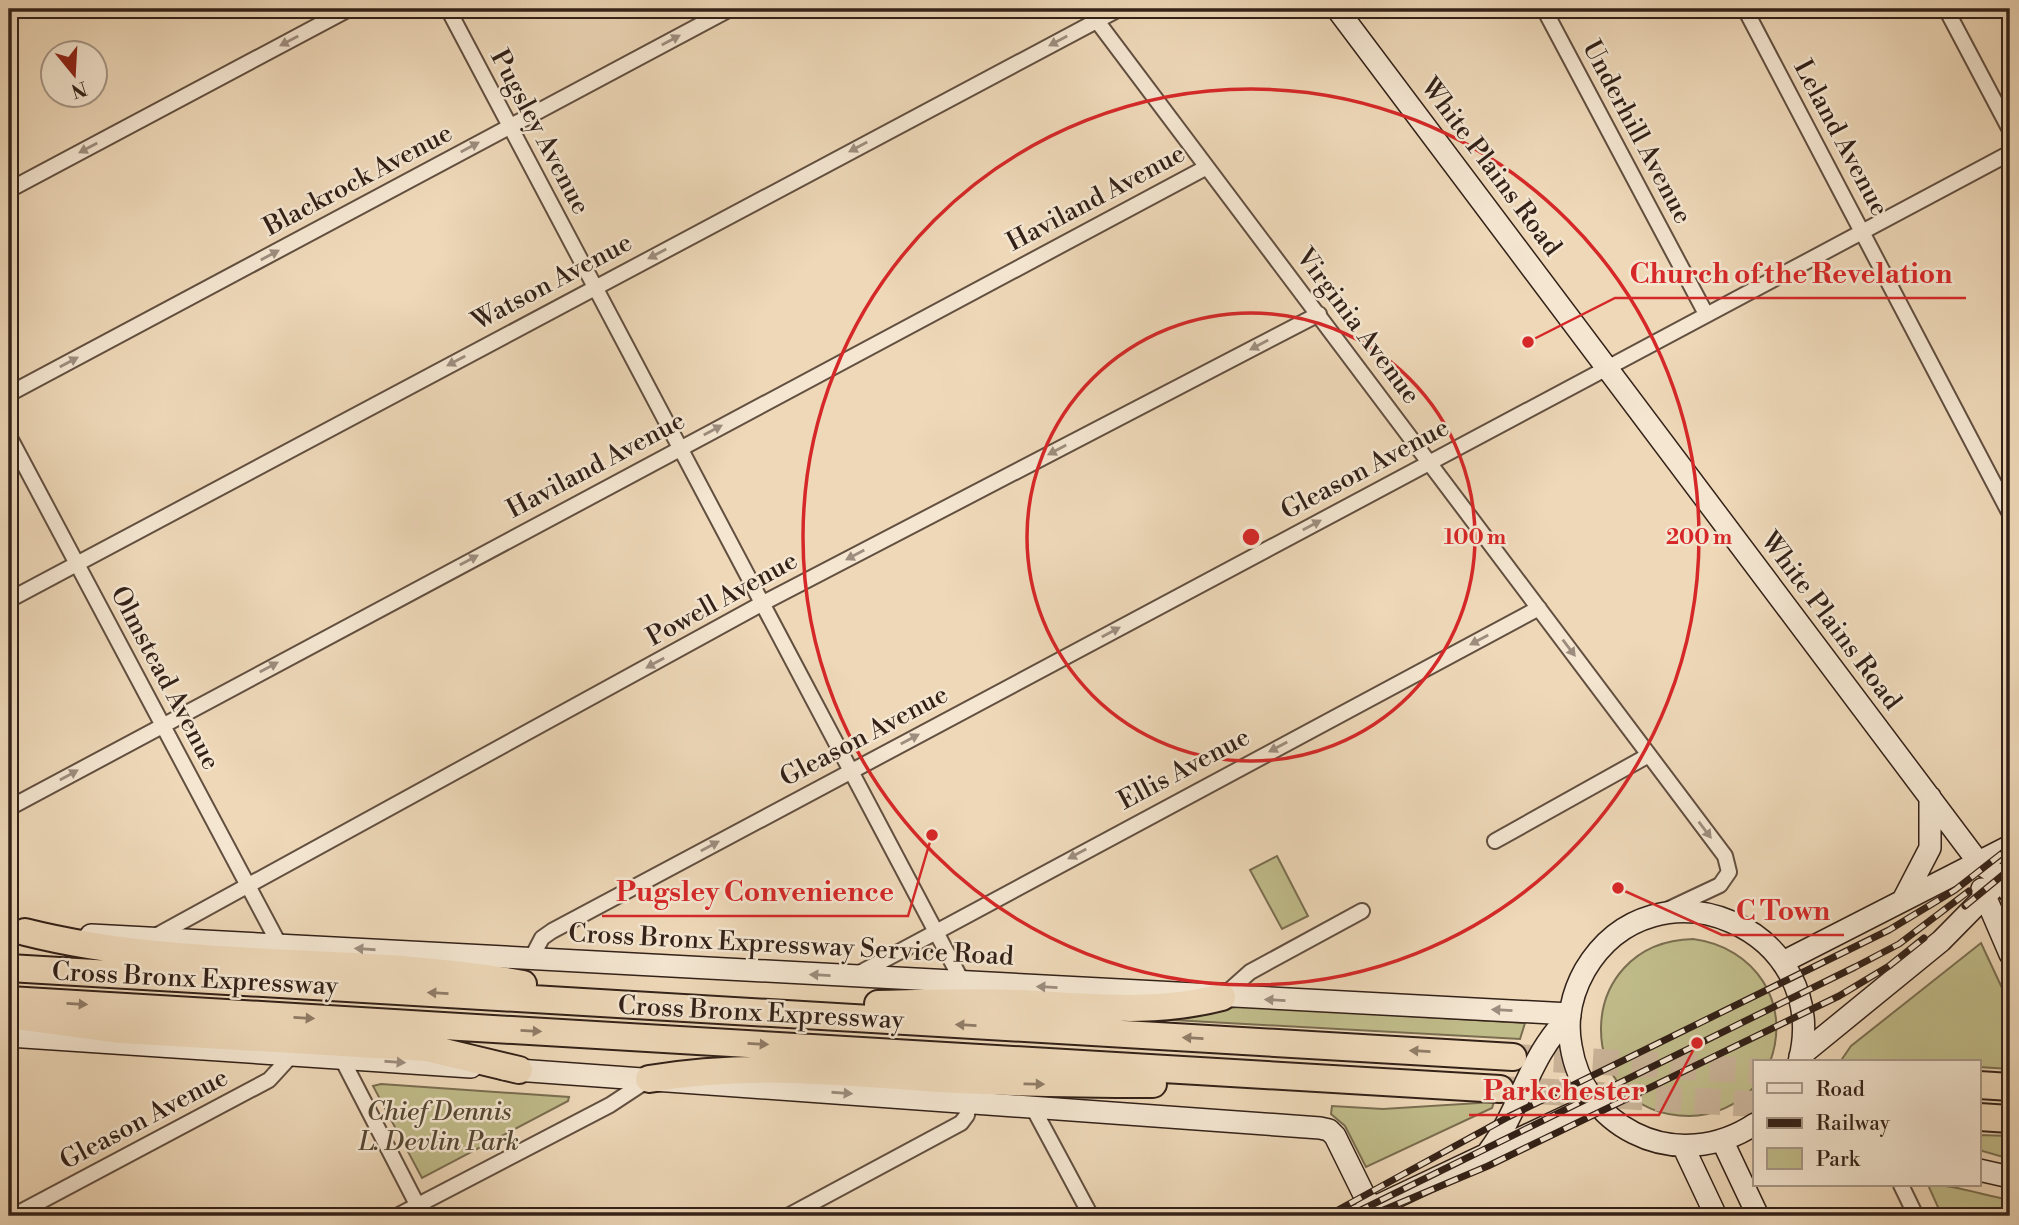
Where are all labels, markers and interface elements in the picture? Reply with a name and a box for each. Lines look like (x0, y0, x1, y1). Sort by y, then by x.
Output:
one-way arrow (1048, 34, 1068, 46)
one-way arrow (279, 35, 299, 47)
one-way arrow (661, 35, 681, 46)
street label: Underhill Avenue (1575, 35, 1699, 229)
north arrow (38, 38, 108, 108)
street label: Pugsley Avenue (483, 44, 597, 220)
street label: Leland Avenue (1786, 54, 1896, 222)
street label: White Plains Road (1413, 71, 1568, 262)
text: N (68, 75, 90, 103)
street label: Blackrock Avenue (257, 117, 458, 244)
street label: Haviland Avenue (1001, 138, 1191, 258)
one-way arrow (847, 141, 867, 153)
one-way arrow (79, 142, 98, 154)
one-way arrow (460, 142, 480, 153)
street label: Watson Avenue (466, 226, 638, 338)
street label: Virginia Avenue (1288, 241, 1427, 410)
one-way arrow (647, 248, 666, 260)
one-way arrow (260, 249, 280, 261)
callout: Church of the Revelation (1615, 249, 1966, 298)
text: Church of the Revelation (1629, 257, 1953, 292)
one-way arrow (1249, 339, 1268, 351)
one-way arrow (446, 355, 466, 367)
one-way arrow (59, 356, 79, 368)
street label: Haviland Avenue (501, 405, 691, 525)
street label: Gleason Avenue (1276, 411, 1454, 527)
one-way arrow (703, 424, 723, 436)
one-way arrow (1047, 445, 1067, 456)
one-way arrow (1302, 519, 1322, 531)
centre of rings (1239, 525, 1263, 549)
text: 100 m (1444, 525, 1506, 551)
text: 200 m (1666, 525, 1732, 551)
street label: White Plains Road (1753, 525, 1908, 716)
street label: Powell Avenue (641, 544, 803, 654)
one-way arrow (845, 550, 865, 561)
one-way arrow (460, 554, 479, 566)
street label: Olmstead Avenue (103, 581, 227, 775)
one-way arrow (1101, 626, 1121, 638)
one-way arrow (1469, 634, 1488, 646)
one-way arrow (1561, 638, 1576, 656)
one-way arrow (645, 657, 664, 669)
one-way arrow (259, 661, 278, 673)
street label: Gleason Avenue (775, 678, 953, 794)
street label: Ellis Avenue (1113, 721, 1255, 817)
one-way arrow (900, 733, 920, 745)
one-way arrow (1268, 741, 1288, 752)
one-way arrow (59, 769, 78, 781)
one-way arrow (1698, 821, 1712, 839)
one-way arrow (700, 840, 720, 852)
one-way arrow (1068, 848, 1087, 860)
callout: Pugsley Convenience (602, 867, 908, 916)
text: Pugsley Convenience (616, 875, 894, 910)
callout: C Town (1722, 886, 1844, 935)
text: C Town (1736, 894, 1830, 929)
street label: Cross Bronx Expressway Service Road (568, 917, 1015, 973)
one-way arrow (353, 943, 375, 954)
street label: Cross Bronx Expressway (51, 956, 339, 1002)
one-way arrow (809, 969, 831, 980)
one-way arrow (1036, 982, 1058, 993)
one-way arrow (426, 988, 448, 999)
street label: Cross Bronx Expressway (617, 990, 905, 1036)
one-way arrow (1263, 994, 1285, 1005)
one-way arrow (66, 999, 88, 1010)
one-way arrow (1491, 1005, 1513, 1016)
one-way arrow (293, 1012, 315, 1023)
one-way arrow (955, 1019, 977, 1030)
one-way arrow (520, 1026, 542, 1037)
one-way arrow (1182, 1032, 1204, 1043)
one-way arrow (747, 1039, 769, 1050)
one-way arrow (1409, 1046, 1431, 1057)
one-way arrow (384, 1057, 406, 1068)
legend (1753, 1060, 1980, 1186)
street label: Gleason Avenue (55, 1061, 233, 1177)
callout: Parkchester (1469, 1066, 1659, 1115)
text: Parkchester (1483, 1074, 1645, 1109)
text: Road (1816, 1077, 1865, 1103)
one-way arrow (1023, 1078, 1045, 1089)
one-way arrow (831, 1088, 853, 1099)
park label: Chief Dennis L. Devlin Park (358, 1096, 519, 1158)
text: Railway (1816, 1111, 1891, 1137)
text: Park (1816, 1147, 1861, 1173)

